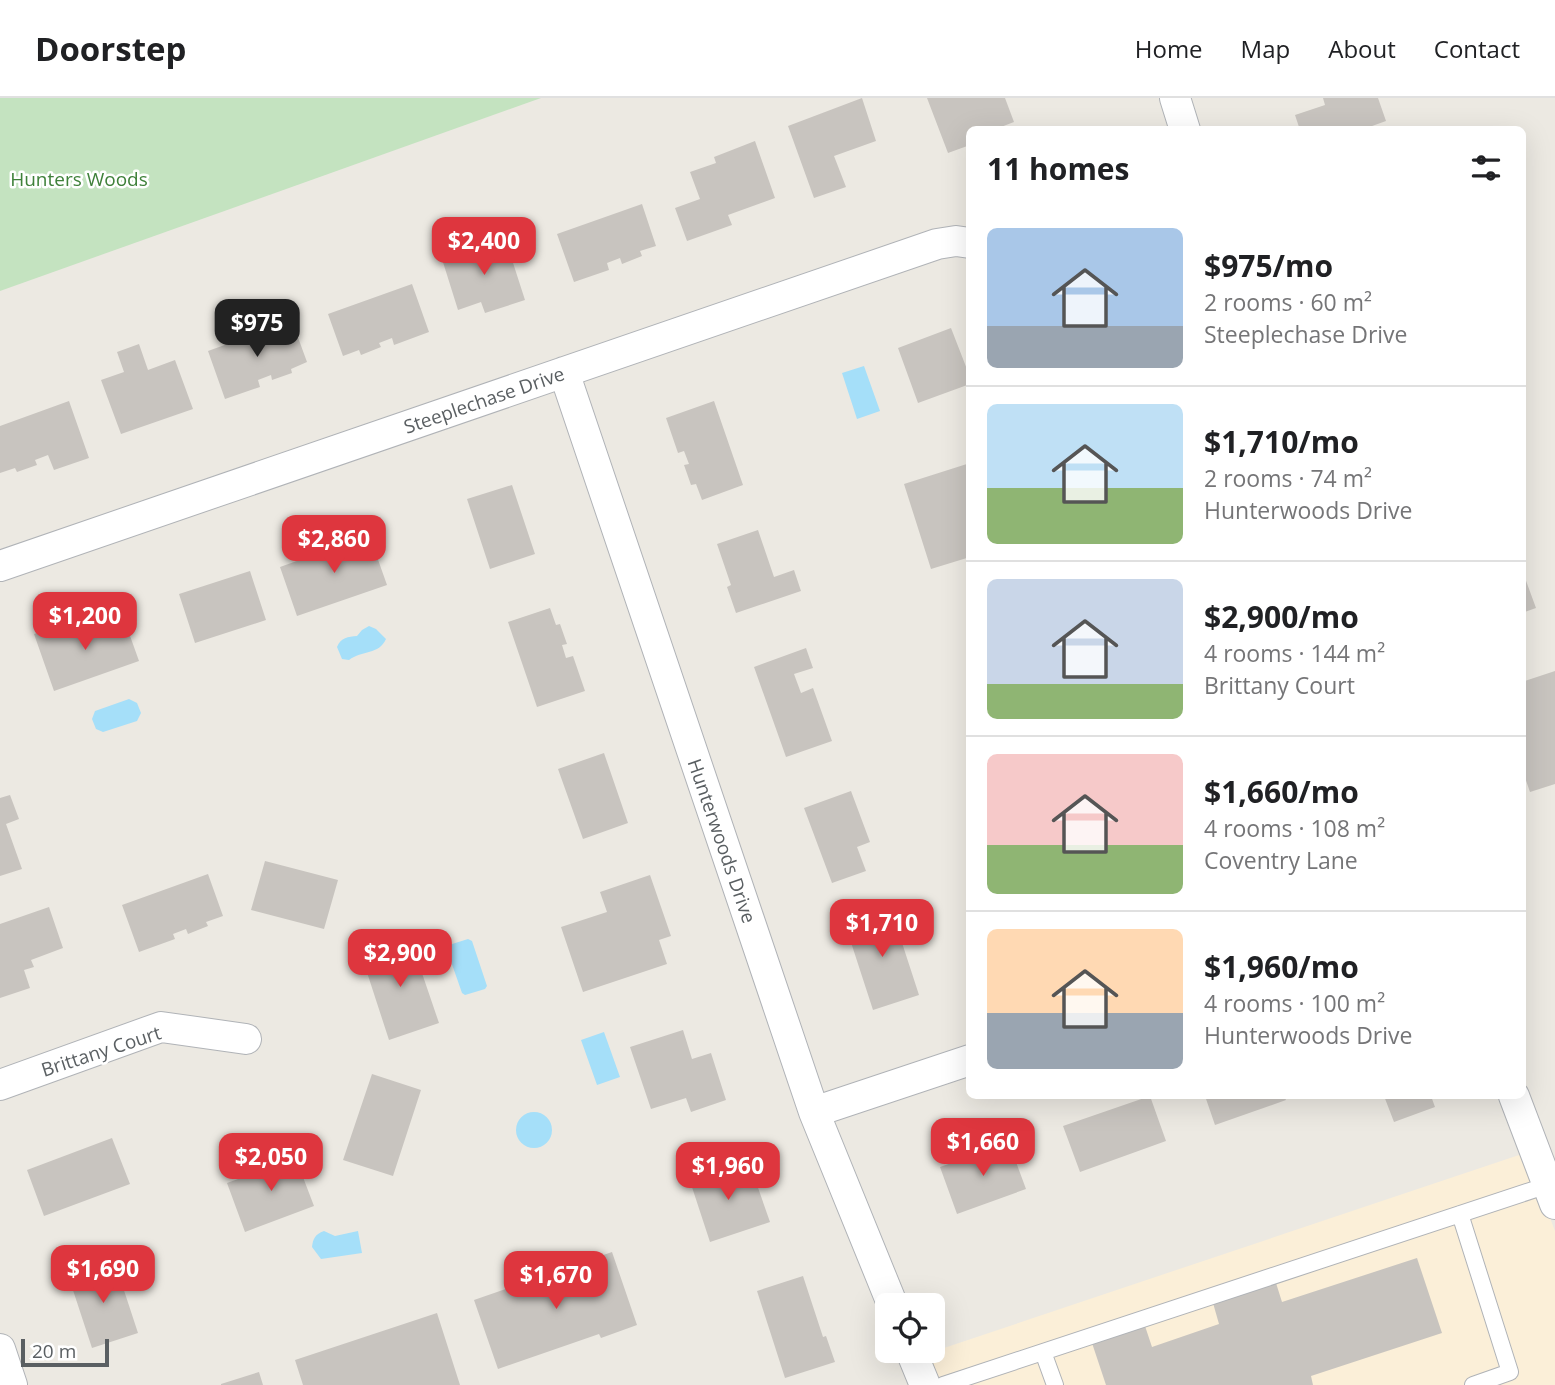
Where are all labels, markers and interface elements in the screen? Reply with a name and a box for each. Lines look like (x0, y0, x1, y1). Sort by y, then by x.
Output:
text: Doorstep (35, 26, 186, 71)
text: Home (1135, 32, 1203, 65)
text: Map (1241, 32, 1290, 65)
text: About (1328, 32, 1396, 65)
text: Contact (1434, 32, 1520, 65)
text: 11 homes (987, 148, 1130, 189)
icon: filters (1467, 149, 1505, 187)
park label: Hunters Woods (10, 166, 148, 192)
pin: $2,400 (427, 218, 541, 277)
text: $2,400 (448, 224, 520, 256)
text: $975/mo (1204, 245, 1333, 286)
icon: home (1043, 256, 1127, 340)
text: 2 rooms · 60 m² (1204, 286, 1372, 318)
pin: $975 (216, 300, 298, 359)
text: $975 (231, 306, 283, 338)
text: Steeplechase Drive (1204, 318, 1408, 350)
street label: Steeplechase Drive (400, 360, 568, 440)
text: $1,710/mo (1204, 421, 1359, 462)
icon: home (1043, 432, 1127, 516)
text: 2 rooms · 74 m² (1204, 462, 1372, 494)
text: Hunterwoods Drive (1204, 494, 1412, 526)
pin: $2,860 (277, 516, 391, 575)
text: $2,860 (298, 522, 370, 554)
pin: $1,200 (28, 592, 142, 652)
text: $2,900/mo (1204, 596, 1359, 637)
text: $1,200 (49, 599, 121, 631)
icon: home (1043, 607, 1127, 691)
text: 4 rooms · 144 m² (1204, 637, 1385, 669)
text: Brittany Court (1204, 669, 1355, 701)
street label: Hunterwoods Drive (682, 755, 762, 927)
text: $1,660/mo (1204, 771, 1359, 812)
icon: home (1043, 782, 1127, 866)
text: 4 rooms · 108 m² (1204, 812, 1385, 844)
text: Coventry Lane (1204, 844, 1358, 876)
pin: $1,710 (825, 900, 939, 959)
text: $1,710 (846, 906, 918, 938)
pin: $2,900 (343, 930, 457, 989)
text: $2,900 (364, 936, 436, 968)
text: $1,960/mo (1204, 946, 1359, 987)
icon: home (1043, 957, 1127, 1041)
text: 4 rooms · 100 m² (1204, 987, 1385, 1019)
street label: Brittany Court (38, 1019, 164, 1083)
text: Hunterwoods Drive (1204, 1019, 1412, 1051)
pin: $1,660 (926, 1118, 1040, 1178)
text: $1,660 (947, 1125, 1019, 1157)
pin: $2,050 (214, 1134, 328, 1193)
text: $2,050 (235, 1140, 307, 1172)
pin: $1,960 (671, 1142, 785, 1202)
text: $1,960 (692, 1149, 764, 1181)
pin: $1,690 (46, 1246, 160, 1305)
text: $1,690 (67, 1252, 139, 1284)
pin: $1,670 (499, 1252, 613, 1311)
text: $1,670 (520, 1258, 592, 1290)
map controls (875, 1293, 945, 1363)
button: locate (875, 1293, 945, 1363)
scale bar (21, 1336, 108, 1368)
text: 20 m (32, 1338, 76, 1364)

